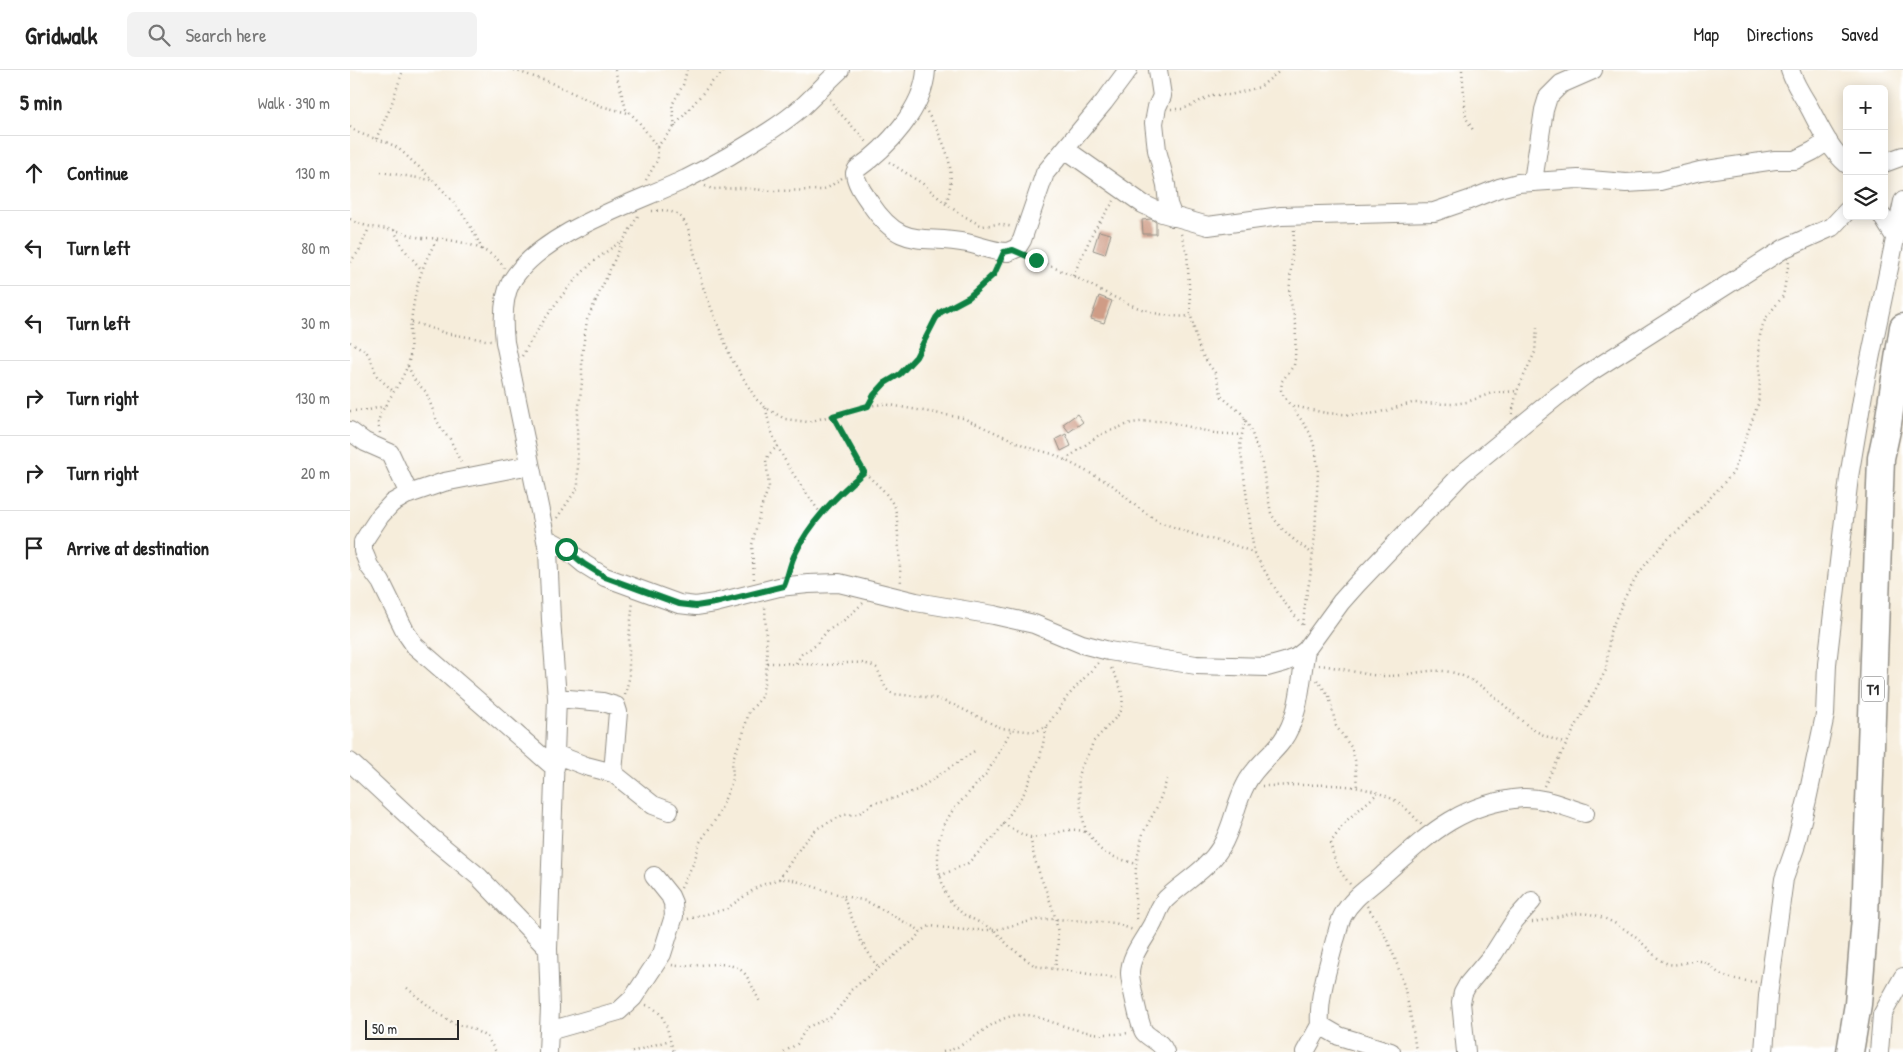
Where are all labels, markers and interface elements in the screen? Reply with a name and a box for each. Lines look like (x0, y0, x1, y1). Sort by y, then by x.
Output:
search box (127, 12, 477, 57)
text: Gridwalk (25, 19, 97, 51)
icon: search (145, 21, 173, 49)
text: Search here (185, 22, 267, 48)
text: Map (1694, 22, 1719, 47)
text: Directions (1747, 22, 1813, 47)
text: Saved (1841, 22, 1878, 47)
map controls (1843, 85, 1888, 220)
button: + (1843, 85, 1888, 130)
text: 5 min (20, 88, 62, 117)
text: Walk · 390 m (258, 92, 330, 114)
button: − (1843, 130, 1888, 175)
icon: ahead (20, 159, 48, 187)
text: Continue (67, 160, 128, 186)
text: 130 m (295, 162, 330, 184)
button: layers (1843, 175, 1888, 220)
icon: left (20, 234, 48, 262)
text: Turn left (67, 235, 130, 261)
text: 80 m (301, 237, 330, 259)
route end (1025, 249, 1048, 272)
icon: left (20, 309, 48, 337)
text: Turn left (67, 310, 130, 336)
text: 30 m (301, 312, 330, 334)
icon: right (20, 384, 48, 412)
text: Turn right (67, 385, 138, 411)
text: 130 m (295, 387, 330, 409)
icon: right (20, 459, 48, 487)
text: Turn right (67, 460, 138, 486)
text: 20 m (301, 462, 330, 484)
icon: arrive (20, 534, 48, 562)
text: Arrive at destination (67, 535, 209, 561)
route start (555, 538, 578, 561)
road number: T1 (1862, 676, 1884, 702)
scale bar (365, 1017, 459, 1040)
text: 50 m (372, 1019, 397, 1038)

